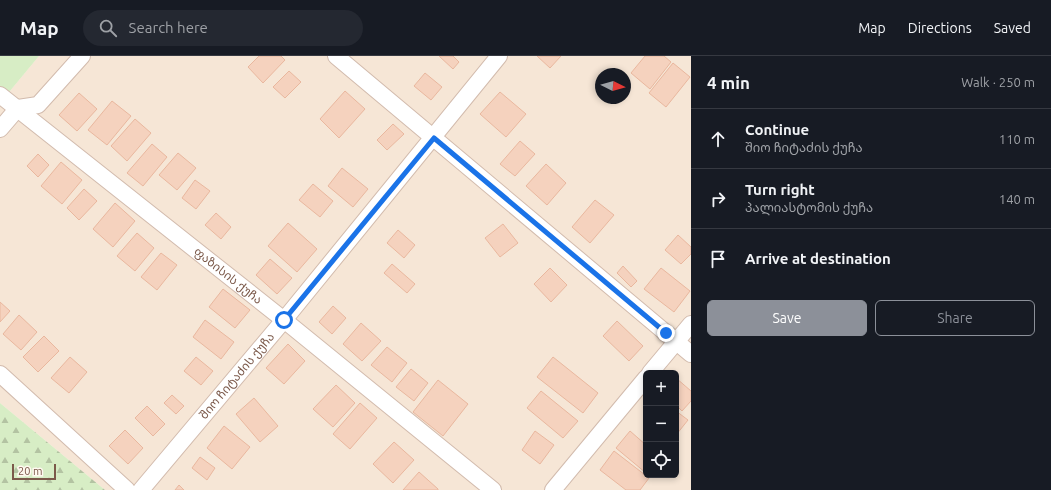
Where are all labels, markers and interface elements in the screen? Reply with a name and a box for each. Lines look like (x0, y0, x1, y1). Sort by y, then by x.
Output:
search box (83, 10, 363, 46)
text: Map (20, 17, 59, 39)
icon: search (97, 17, 119, 39)
text: Search here (129, 19, 208, 36)
text: Map (858, 20, 886, 36)
text: Directions (908, 20, 972, 36)
text: Saved (994, 20, 1031, 36)
north arrow (595, 68, 631, 104)
text: 4 min (707, 73, 750, 92)
text: Walk · 250 m (961, 75, 1035, 89)
text: Continue (745, 121, 809, 138)
icon: ahead (707, 128, 729, 150)
text: 110 m (999, 132, 1035, 146)
text: შიო ჩიტაძის ქუჩა (745, 140, 863, 154)
text: Turn right (745, 181, 815, 198)
icon: right (707, 188, 729, 210)
text: 140 m (999, 192, 1035, 206)
text: პალიასტომის ქუჩა (745, 200, 873, 214)
street label: ფაზისის ქუჩა (191, 244, 265, 306)
icon: arrive (707, 248, 729, 270)
text: Arrive at destination (745, 250, 891, 267)
button: Save (707, 300, 867, 336)
button: Share (875, 300, 1035, 336)
route start (275, 311, 293, 329)
route end (657, 324, 675, 342)
street label: შიო ჩიტაძის ქუჩა (197, 330, 276, 421)
map controls (643, 370, 679, 478)
button: + (643, 370, 679, 406)
button: − (643, 406, 679, 442)
button: locate (643, 442, 679, 478)
scale bar (12, 462, 56, 481)
text: 20 m (18, 465, 42, 477)

